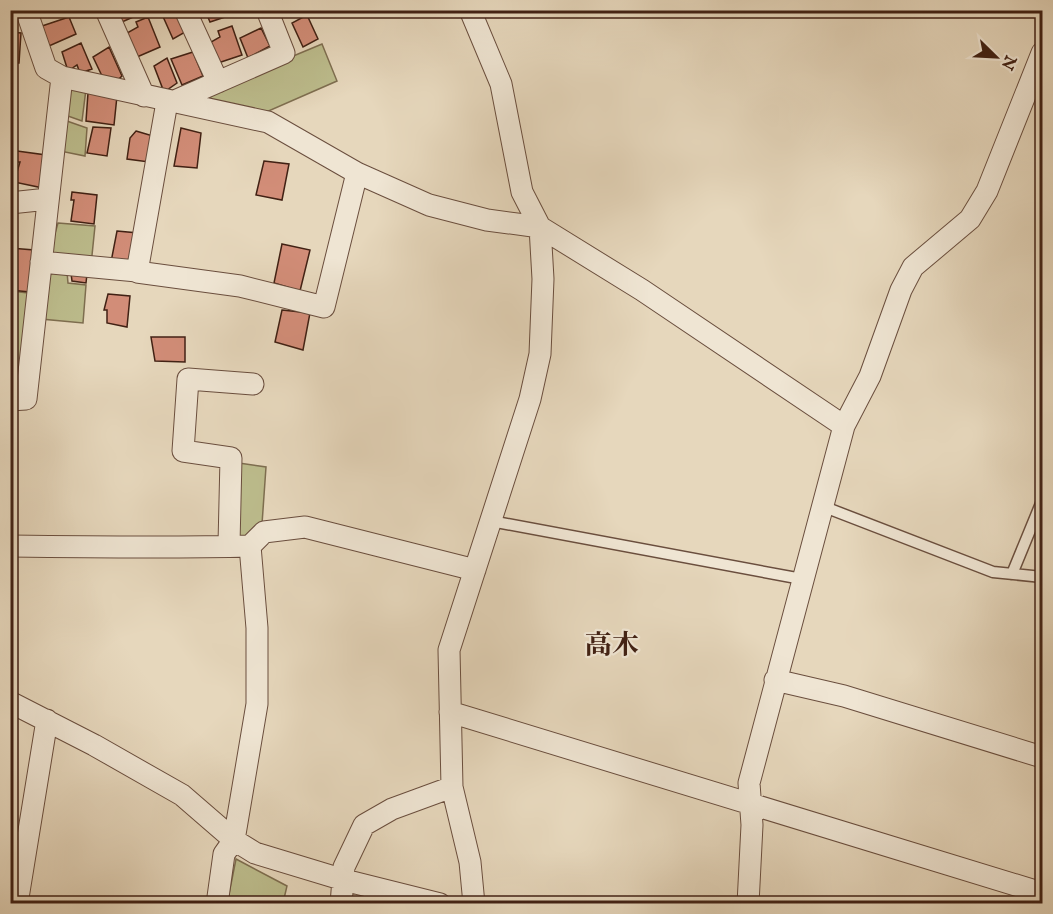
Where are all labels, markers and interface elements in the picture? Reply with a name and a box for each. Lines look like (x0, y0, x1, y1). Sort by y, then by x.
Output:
north arrow (966, 27, 1026, 87)
text: N (996, 51, 1020, 73)
district label: 高木 (585, 630, 639, 664)

